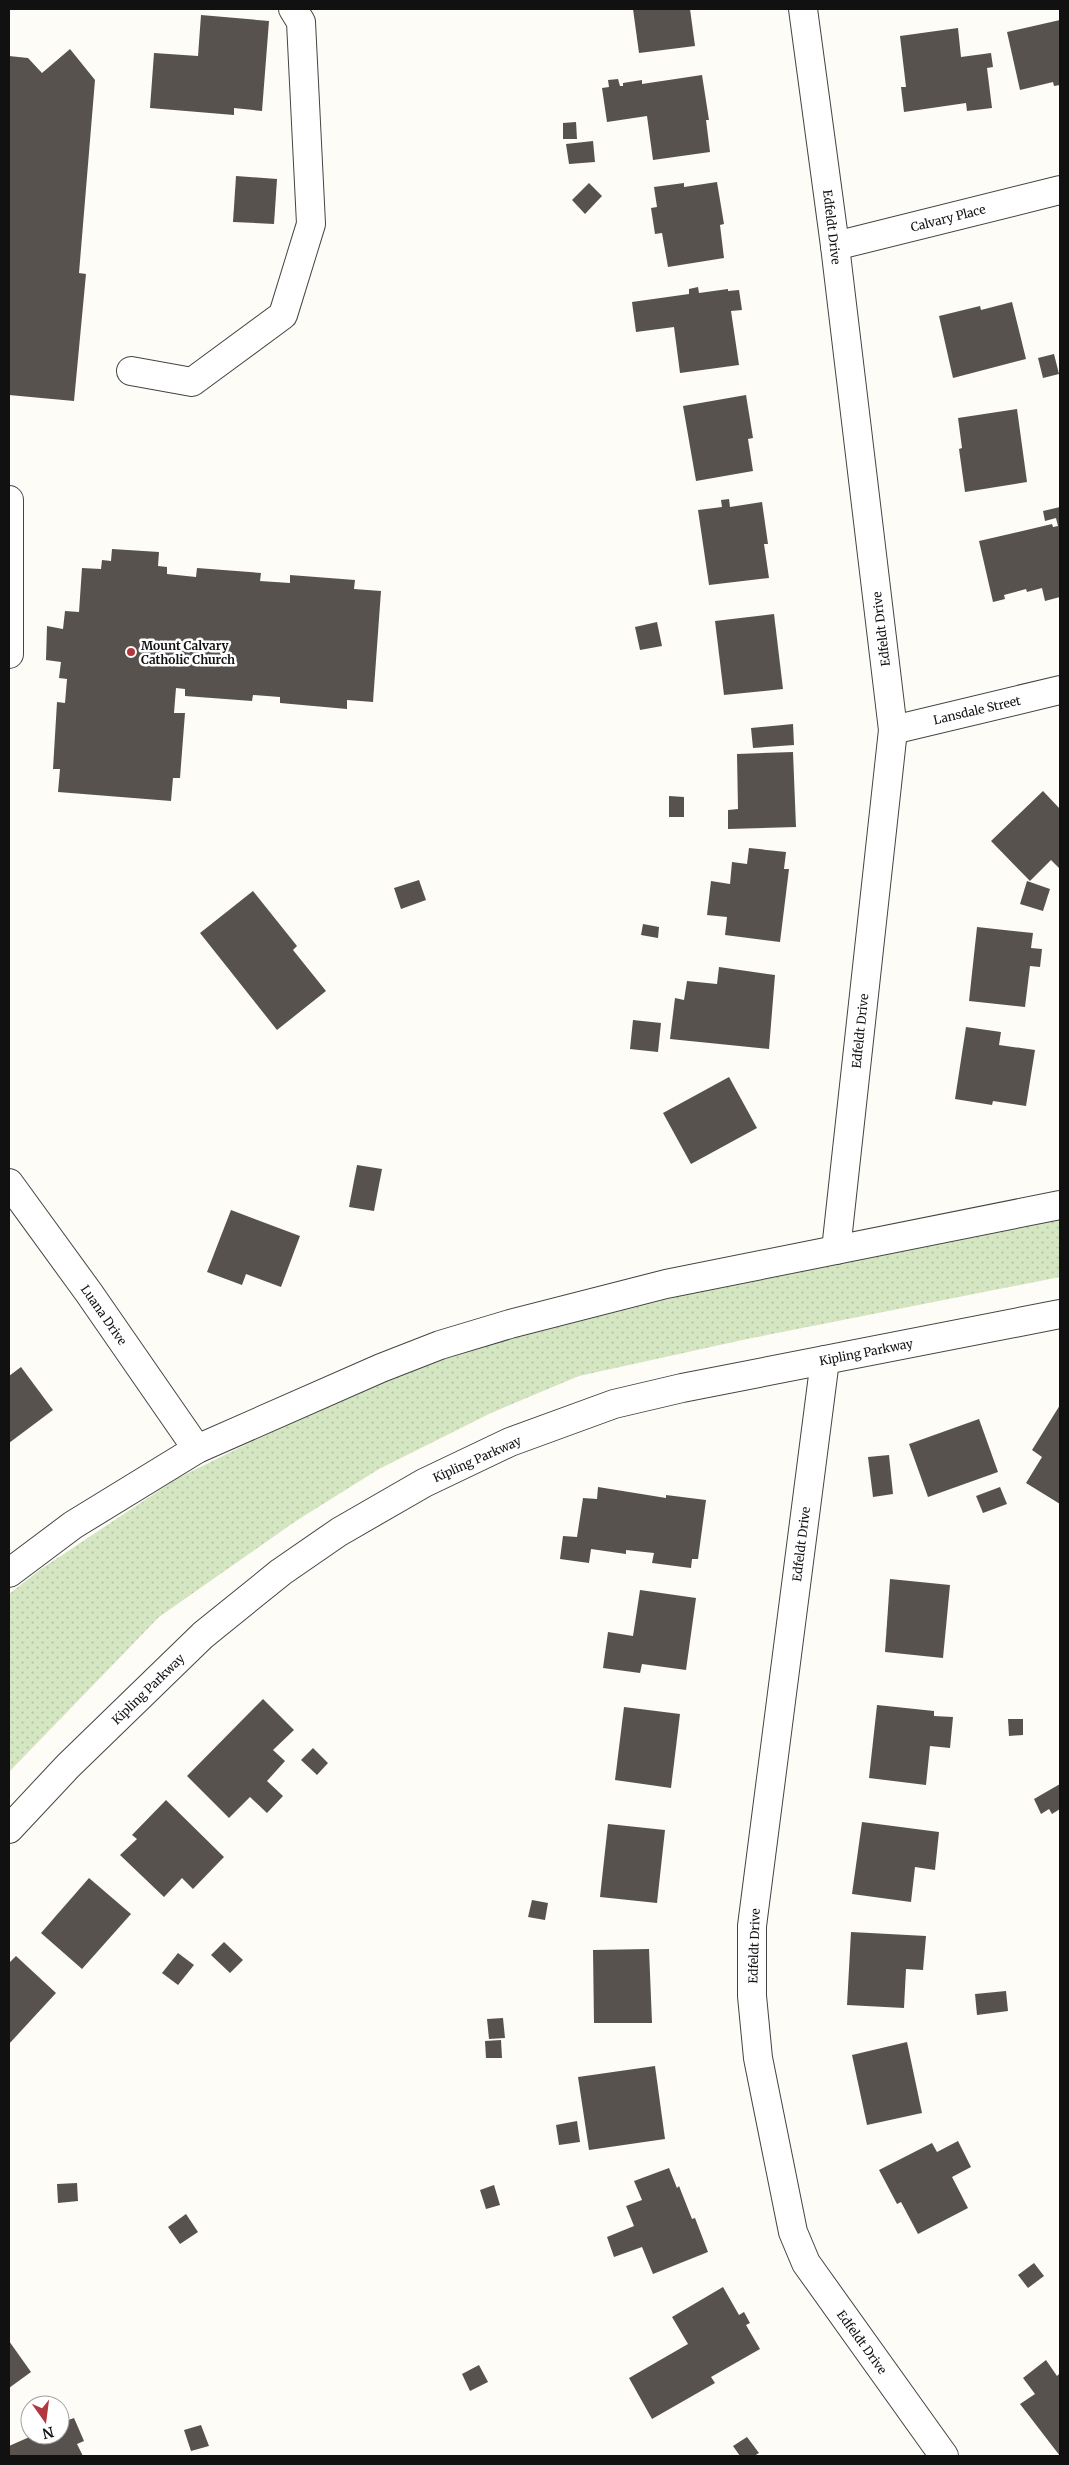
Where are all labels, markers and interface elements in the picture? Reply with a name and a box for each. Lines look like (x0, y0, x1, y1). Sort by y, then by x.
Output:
street label: Edfeldt Drive (820, 189, 844, 265)
street label: Calvary Place (909, 201, 987, 235)
street label: Edfeldt Drive (869, 591, 893, 667)
place label: Mount Calvary Catholic Church (141, 638, 235, 667)
marker: Mount Calvary Catholic Church (125, 646, 137, 658)
street label: Lansdale Street (932, 693, 1022, 727)
street label: Edfeldt Drive (849, 993, 871, 1069)
street label: Luana Drive (78, 1282, 130, 1348)
street label: Kipling Parkway (818, 1336, 914, 1368)
street label: Kipling Parkway (431, 1433, 523, 1485)
street label: Edfeldt Drive (789, 1506, 813, 1582)
street label: Kipling Parkway (109, 1651, 187, 1727)
street label: Edfeldt Drive (745, 1908, 763, 1984)
street label: Edfeldt Drive (834, 2307, 890, 2377)
north arrow (20, 2395, 70, 2445)
text: N (41, 2423, 56, 2443)

